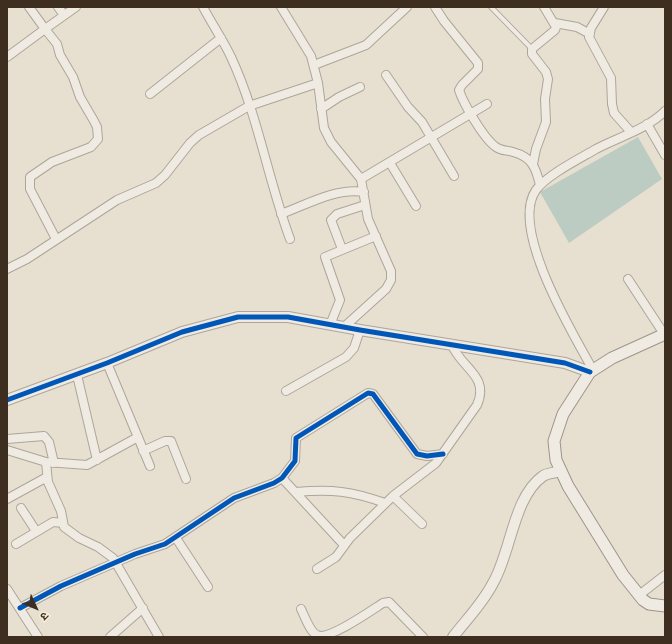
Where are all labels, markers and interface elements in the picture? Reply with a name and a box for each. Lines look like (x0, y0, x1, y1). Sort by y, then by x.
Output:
north arrow (16, 588, 56, 628)
text: उ (38, 610, 51, 623)

